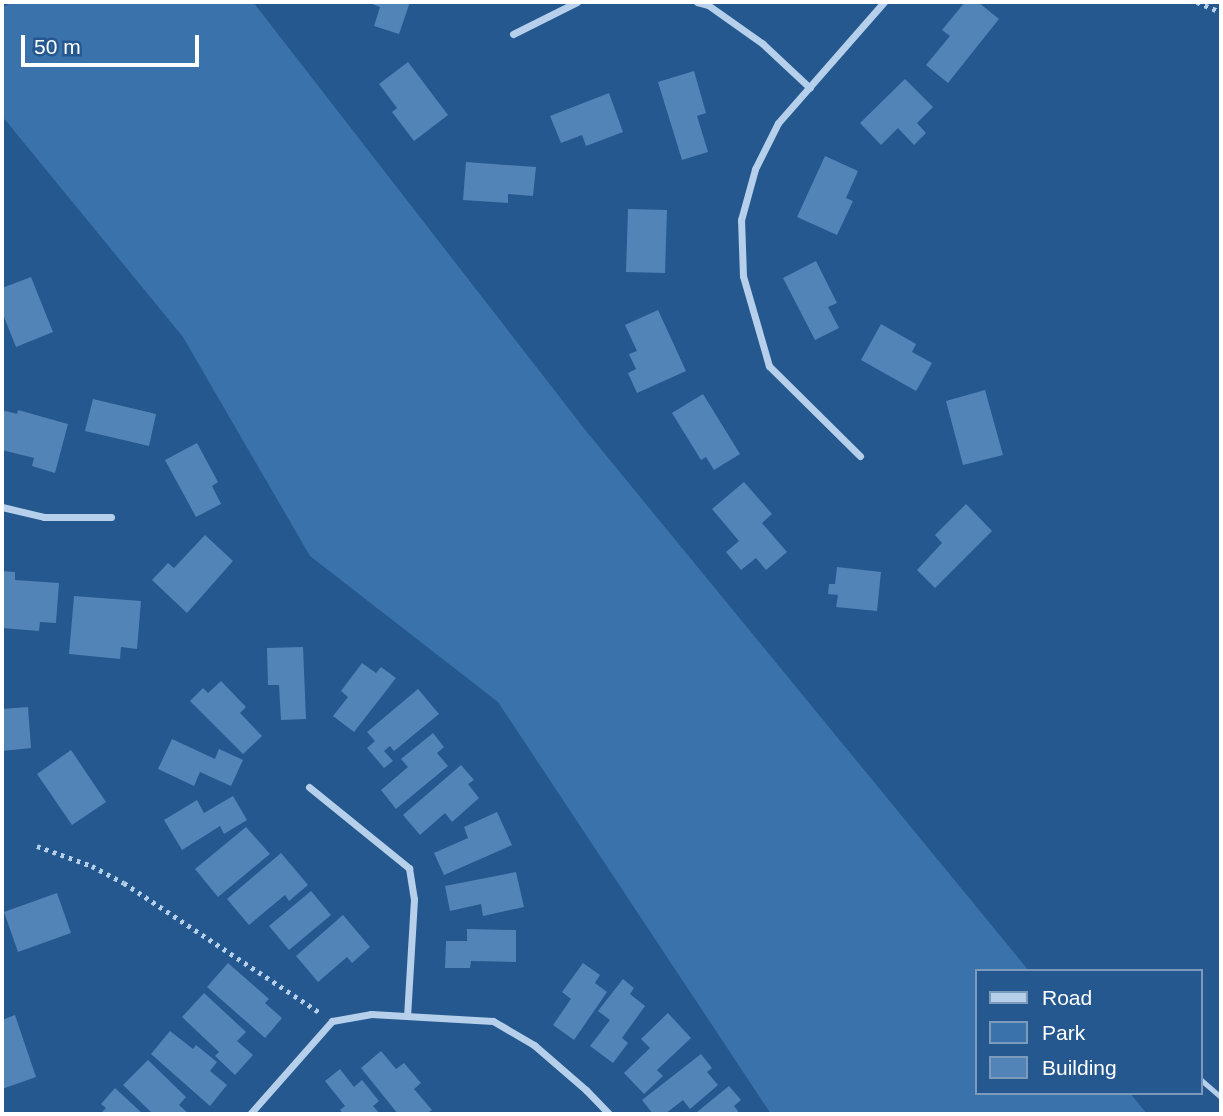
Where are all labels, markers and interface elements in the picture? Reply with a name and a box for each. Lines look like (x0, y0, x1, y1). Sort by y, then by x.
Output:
scale bar (24, 21, 203, 65)
text: 50 m (34, 35, 81, 58)
legend (974, 969, 1202, 1095)
text: Road (1042, 986, 1092, 1009)
text: Park (1042, 1021, 1085, 1044)
text: Building (1042, 1056, 1117, 1079)

